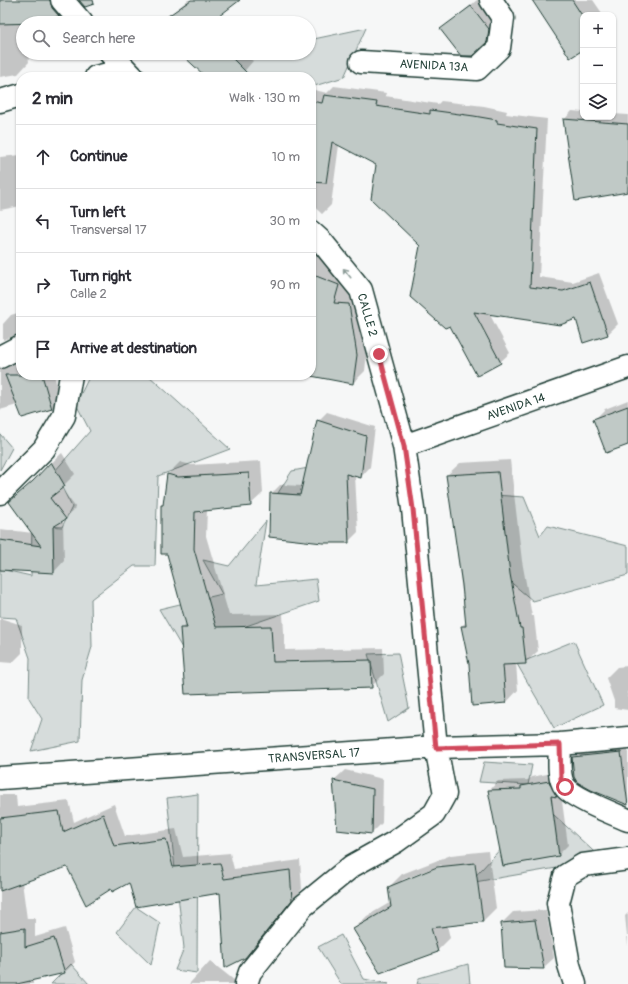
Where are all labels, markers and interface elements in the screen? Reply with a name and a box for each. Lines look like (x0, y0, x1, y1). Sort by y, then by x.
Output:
map controls (580, 12, 616, 120)
button: + (580, 12, 616, 48)
search box (16, 16, 316, 60)
icon: search (30, 27, 52, 49)
text: Search here (62, 29, 135, 48)
button: − (580, 48, 616, 84)
street label: AVENIDA 13A (399, 57, 469, 75)
button: layers (580, 84, 616, 120)
text: 2 min (32, 88, 73, 109)
text: Walk · 130 m (229, 90, 300, 106)
icon: ahead (32, 146, 54, 168)
text: Continue (70, 147, 128, 166)
text: 10 m (272, 149, 300, 165)
text: Turn left (70, 203, 126, 222)
icon: left (32, 210, 54, 232)
text: 30 m (270, 213, 300, 229)
text: Transversal 17 (70, 222, 147, 238)
text: Turn right (70, 267, 131, 286)
one-way arrow (343, 267, 351, 278)
icon: right (32, 274, 54, 296)
text: 90 m (270, 277, 300, 293)
text: Calle 2 (70, 286, 107, 302)
street label: CALLE 2 (354, 292, 380, 339)
icon: arrive (32, 338, 54, 360)
text: Arrive at destination (70, 339, 197, 358)
route end (370, 345, 388, 363)
street label: AVENIDA 14 (485, 390, 547, 424)
street label: TRANSVERSAL 17 (268, 745, 361, 767)
route start (556, 778, 574, 796)

